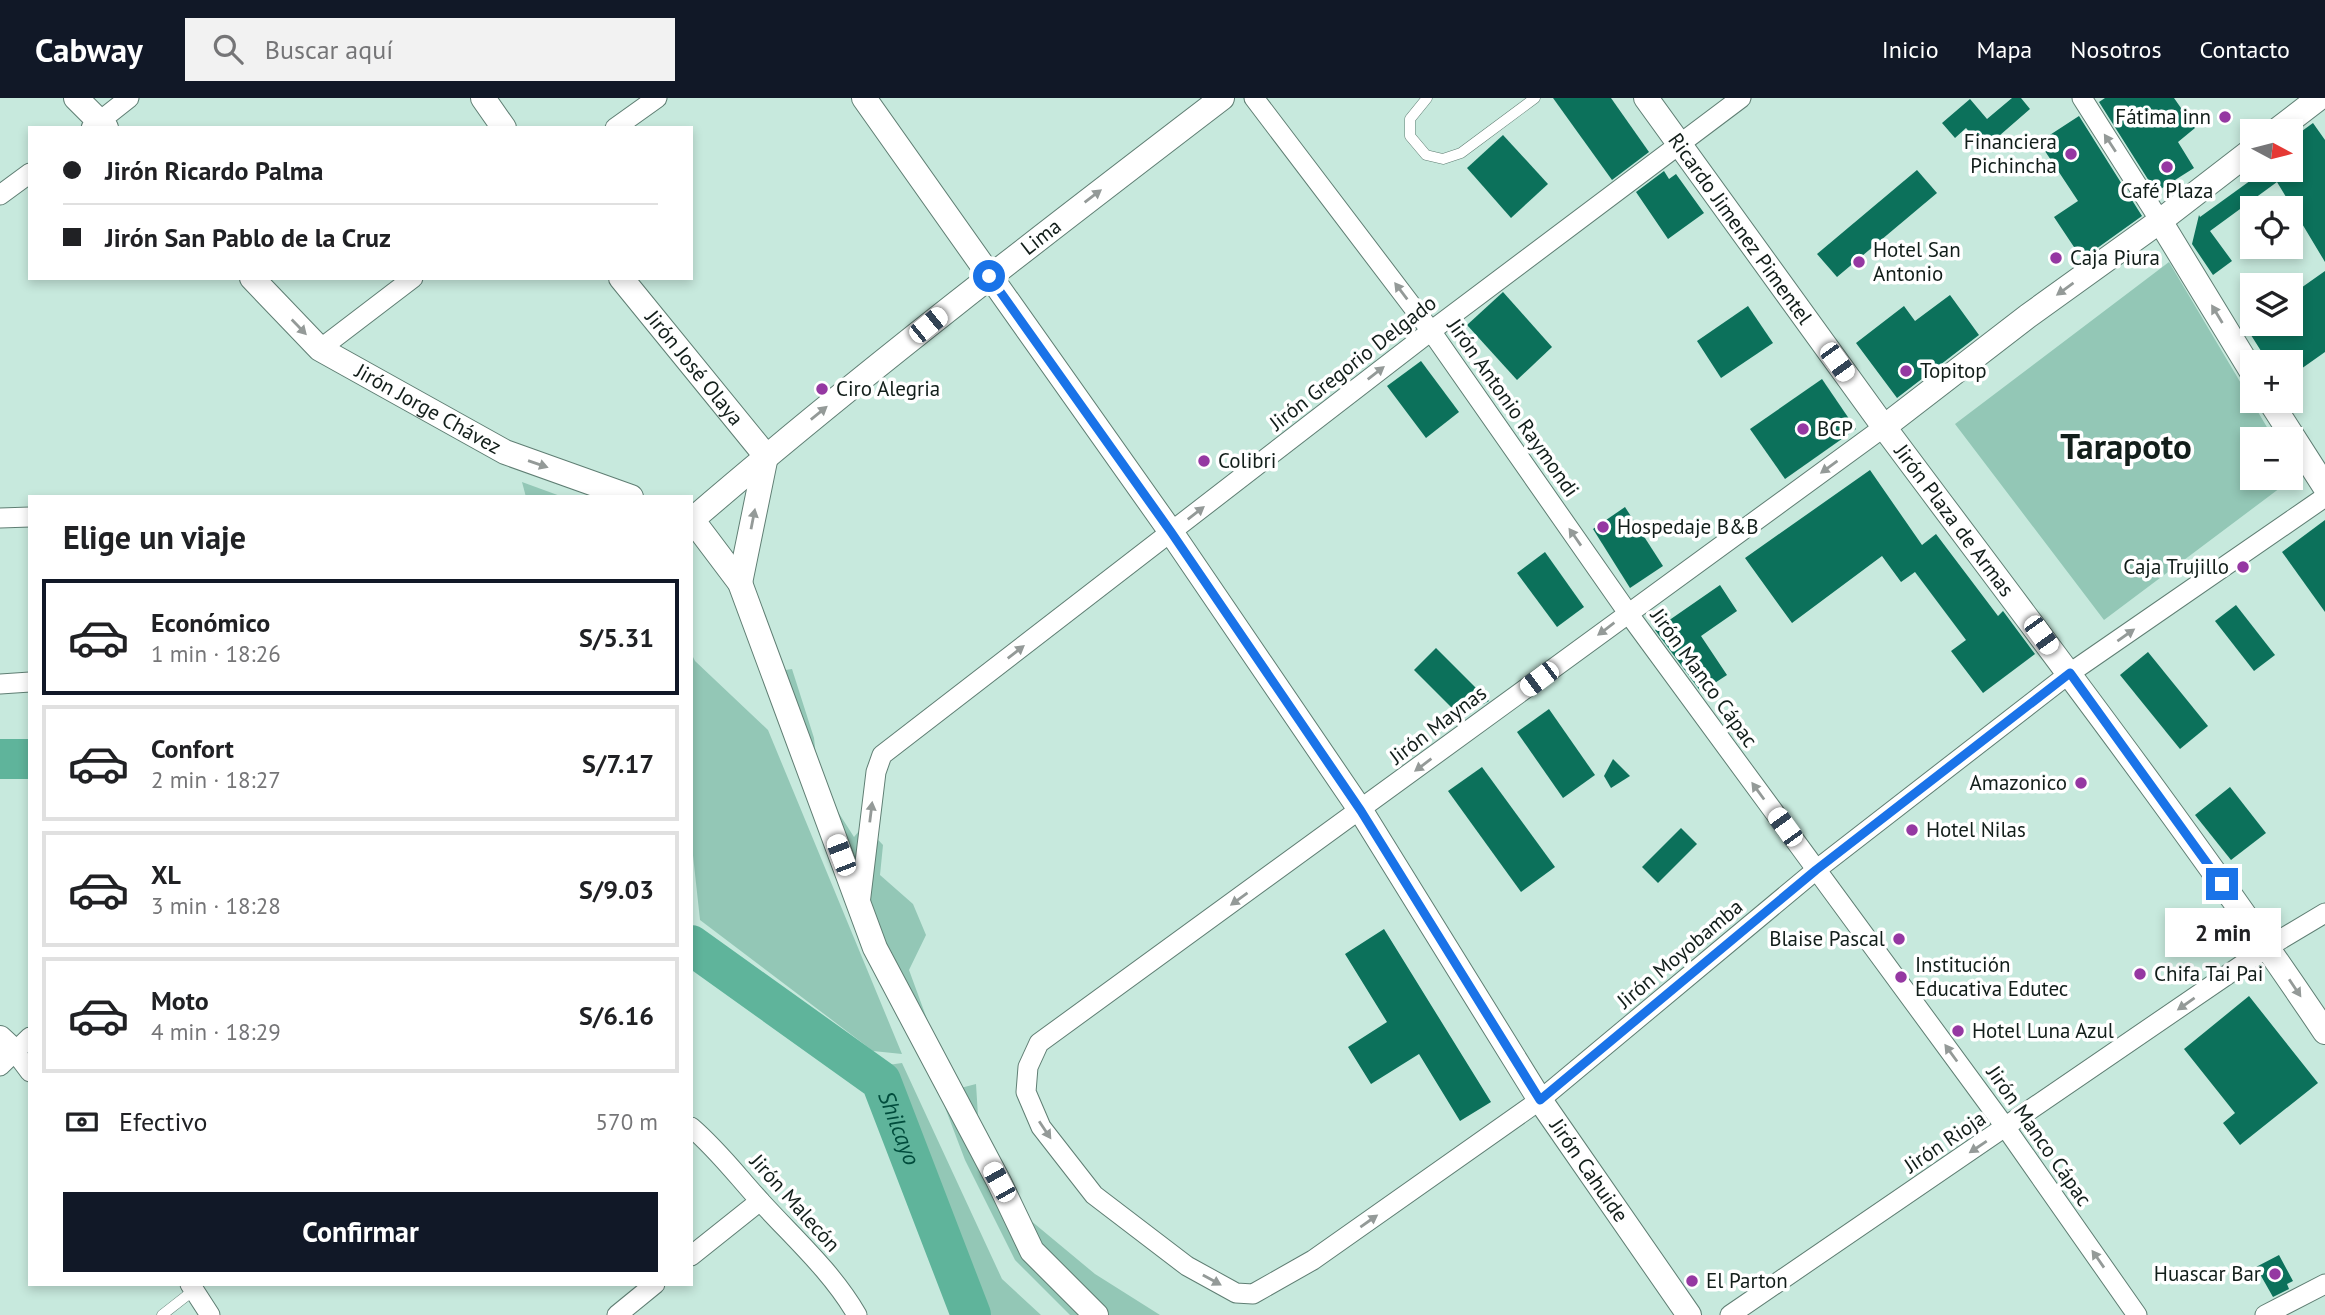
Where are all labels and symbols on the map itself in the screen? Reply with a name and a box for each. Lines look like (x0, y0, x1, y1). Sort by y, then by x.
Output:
place label: Fátima inn (2115, 103, 2211, 130)
marker: Fátima inn (2217, 109, 2233, 125)
north arrow (2240, 119, 2303, 182)
street label: Ricardo Jimenez Pimentel (1662, 127, 1819, 329)
place label: Financiera Pichincha (1964, 128, 2057, 179)
one-way arrow (2104, 133, 2117, 153)
marker: Financiera Pichincha (2063, 146, 2079, 162)
marker: Café Plaza (2159, 159, 2175, 175)
place label: Café Plaza (2121, 177, 2213, 204)
one-way arrow (1084, 189, 1102, 204)
street label: Lima (1015, 213, 1066, 261)
place label: Hotel San Antonio (1873, 236, 1961, 287)
place label: Caja Piura (2070, 244, 2160, 271)
marker: Caja Piura (2048, 250, 2064, 266)
marker: Hotel San Antonio (1851, 254, 1867, 270)
route start (973, 260, 1005, 292)
one-way arrow (1395, 282, 1409, 300)
one-way arrow (2056, 282, 2074, 296)
street label: Jirón Gregorio Delgado (1263, 289, 1442, 437)
street label: Jirón José Olaya (639, 304, 750, 431)
car (906, 304, 951, 346)
one-way arrow (2210, 305, 2223, 324)
street label: Jirón Antonio Raymondi (1441, 312, 1585, 502)
one-way arrow (291, 318, 307, 335)
car (1817, 339, 1858, 385)
street label: Jirón Jorge Chávez (350, 357, 506, 460)
place label: Topitop (1920, 357, 1987, 384)
marker: Topitop (1898, 363, 1914, 379)
one-way arrow (1367, 367, 1385, 381)
place label: Ciro Alegria (836, 375, 940, 402)
marker: Ciro Alegria (814, 381, 830, 397)
one-way arrow (810, 406, 827, 421)
place label: BCP (1817, 415, 1853, 442)
marker: BCP (1795, 421, 1811, 437)
district label: Tarapoto (2060, 423, 2192, 469)
street label: Jirón Plaza de Armas (1888, 438, 2020, 602)
place label: Colibri (1218, 447, 1276, 474)
marker: Colibri (1196, 453, 1212, 469)
one-way arrow (527, 459, 548, 470)
one-way arrow (1820, 460, 1838, 474)
one-way arrow (1187, 506, 1205, 520)
one-way arrow (747, 508, 758, 530)
place label: Hospedaje B&B (1617, 513, 1758, 540)
marker: Hospedaje B&B (1595, 519, 1611, 535)
one-way arrow (1568, 528, 1582, 546)
place label: Caja Trujillo (2123, 553, 2229, 580)
marker: Caja Trujillo (2235, 559, 2251, 575)
street label: Jirón Manco Cápac (1644, 602, 1764, 752)
car (2021, 612, 2062, 658)
one-way arrow (1597, 622, 1615, 637)
one-way arrow (2117, 628, 2135, 642)
one-way arrow (1007, 645, 1025, 659)
car (1516, 658, 1563, 700)
street label: Jirón Maynas (1383, 679, 1492, 771)
one-way arrow (1414, 758, 1432, 772)
place label: Amazonico (1970, 769, 2067, 796)
marker: Amazonico (2073, 775, 2089, 791)
one-way arrow (1752, 782, 1766, 800)
one-way arrow (866, 801, 877, 823)
car (1765, 804, 1806, 850)
place label: Hotel Nilas (1926, 816, 2026, 843)
marker: Hotel Nilas (1904, 822, 1920, 838)
car (824, 832, 859, 878)
route end (2206, 868, 2238, 900)
one-way arrow (1230, 892, 1248, 906)
street label: Jirón Moyobamba (1610, 893, 1748, 1015)
callout: 2 min (2164, 908, 2280, 958)
place label: Blaise Pascal (1769, 925, 1885, 952)
marker: Blaise Pascal (1891, 931, 1907, 947)
place label: Institución Educativa Edutec (1915, 951, 2068, 1002)
place label: Chifa Tai Pai (2154, 960, 2263, 987)
marker: Chifa Tai Pai (2132, 966, 2148, 982)
marker: Institución Educativa Edutec (1893, 969, 1909, 985)
one-way arrow (2289, 978, 2302, 998)
one-way arrow (2177, 997, 2195, 1011)
place label: Hotel Luna Azul (1972, 1017, 2114, 1044)
marker: Hotel Luna Azul (1950, 1023, 1966, 1039)
one-way arrow (1945, 1044, 1959, 1062)
street label: Jirón Manco Cápac (1980, 1059, 2098, 1211)
water label: Shilcayo (872, 1087, 927, 1169)
street label: Jirón Rioja (1898, 1104, 1991, 1179)
street label: Jirón Cahuide (1544, 1113, 1635, 1227)
one-way arrow (1038, 1121, 1051, 1140)
one-way arrow (1969, 1140, 1988, 1153)
street label: Jirón Malecón (744, 1147, 846, 1257)
car (980, 1159, 1019, 1205)
one-way arrow (1360, 1214, 1378, 1228)
one-way arrow (2091, 1250, 2105, 1268)
place label: Huascar Bar (2154, 1260, 2261, 1287)
marker: Huascar Bar (2267, 1266, 2283, 1282)
place label: El Parton (1706, 1267, 1788, 1294)
marker: El Parton (1684, 1273, 1700, 1289)
one-way arrow (1203, 1274, 1222, 1286)

